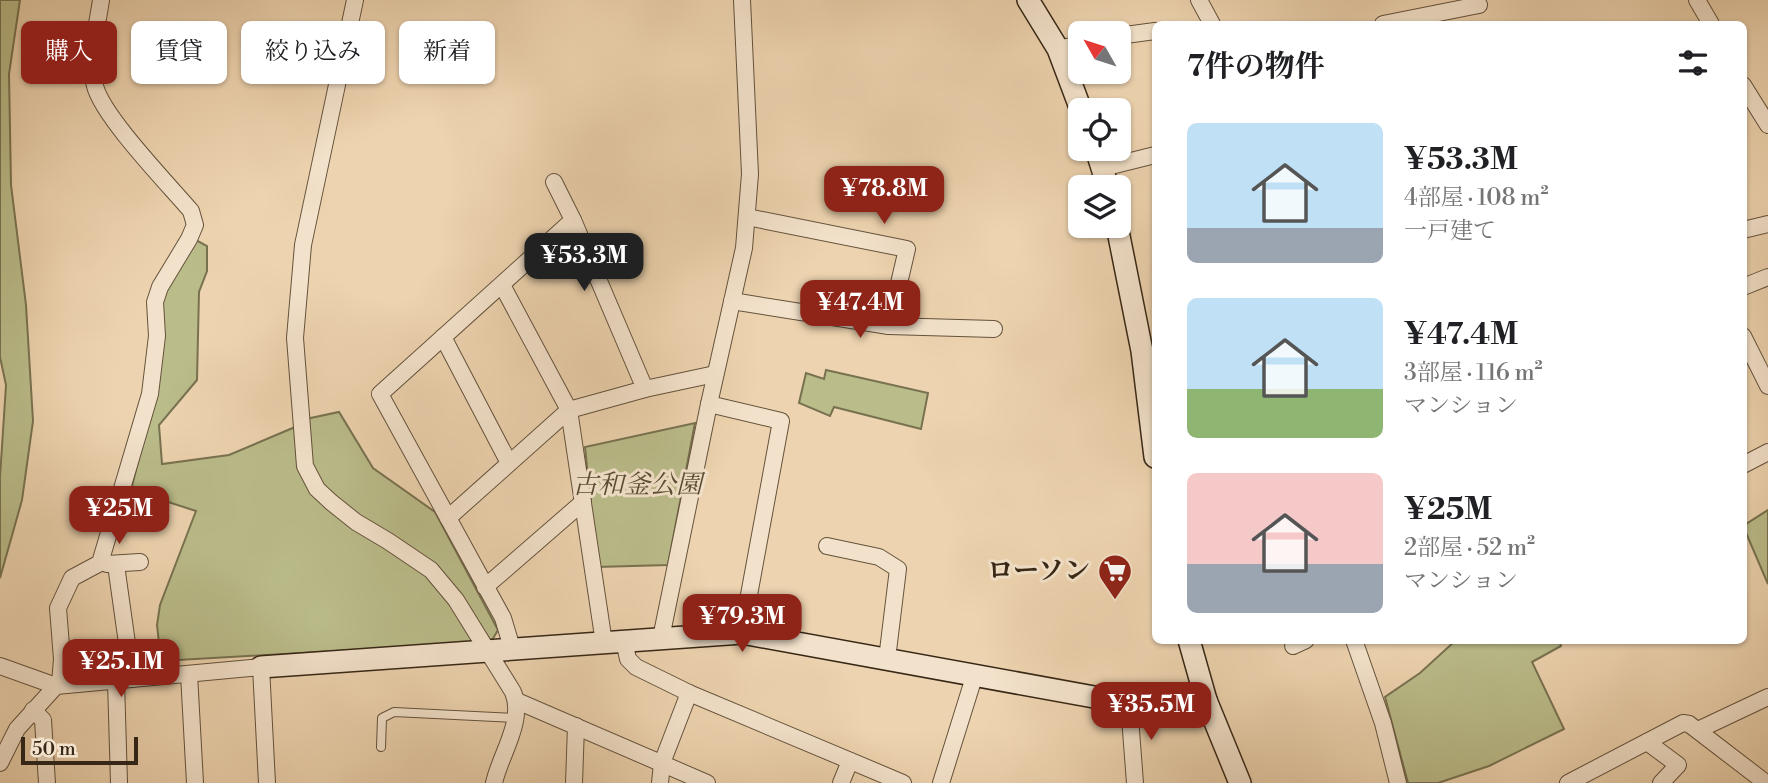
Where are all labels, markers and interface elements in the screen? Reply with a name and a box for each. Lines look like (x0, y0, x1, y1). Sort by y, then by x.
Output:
chip: 購入 (21, 21, 117, 84)
chip: 賃貸 (131, 21, 227, 84)
chip: 絞り込み (241, 21, 385, 84)
chip: 新着 (399, 21, 495, 84)
north arrow (1068, 21, 1130, 84)
map controls (1068, 21, 1131, 238)
icon: filters (1674, 44, 1712, 82)
text: 7件の物件 (1187, 48, 1325, 86)
button: locate (1068, 98, 1131, 161)
text: ¥53.3M (1404, 141, 1518, 179)
icon: home (1243, 151, 1327, 235)
pin: ¥78.8M (827, 166, 941, 226)
text: ¥78.8M (840, 175, 928, 203)
button: layers (1068, 175, 1131, 238)
text: 4部屋 · 108 m² (1404, 184, 1548, 212)
text: 一戸建て (1404, 217, 1496, 245)
pin: ¥53.3M (527, 233, 641, 293)
text: ¥53.3M (540, 242, 628, 270)
pin: ¥47.4M (803, 280, 917, 340)
text: ¥47.4M (816, 289, 904, 317)
text: ¥47.4M (1404, 316, 1518, 354)
icon: home (1243, 326, 1327, 410)
text: 3部屋 · 116 m² (1404, 359, 1543, 387)
text: マンション (1404, 392, 1518, 420)
park label: 古和釜公園 (572, 469, 706, 501)
pin: ¥25M (78, 486, 160, 546)
text: ¥25M (1404, 491, 1492, 529)
text: ¥25M (85, 495, 153, 523)
icon: home (1243, 501, 1327, 585)
text: 2部屋 · 52 m² (1404, 534, 1535, 562)
supermarket icon: ローソン (1096, 552, 1134, 601)
place label: ローソン (987, 555, 1090, 587)
text: マンション (1404, 567, 1518, 595)
pin: ¥79.3M (685, 594, 799, 654)
text: ¥79.3M (699, 603, 785, 631)
pin: ¥25.1M (64, 640, 178, 699)
text: ¥25.1M (78, 648, 164, 676)
pin: ¥35.5M (1094, 682, 1208, 742)
text: ¥35.5M (1107, 691, 1195, 719)
scale bar (21, 734, 138, 766)
text: 50 m (32, 737, 76, 761)

